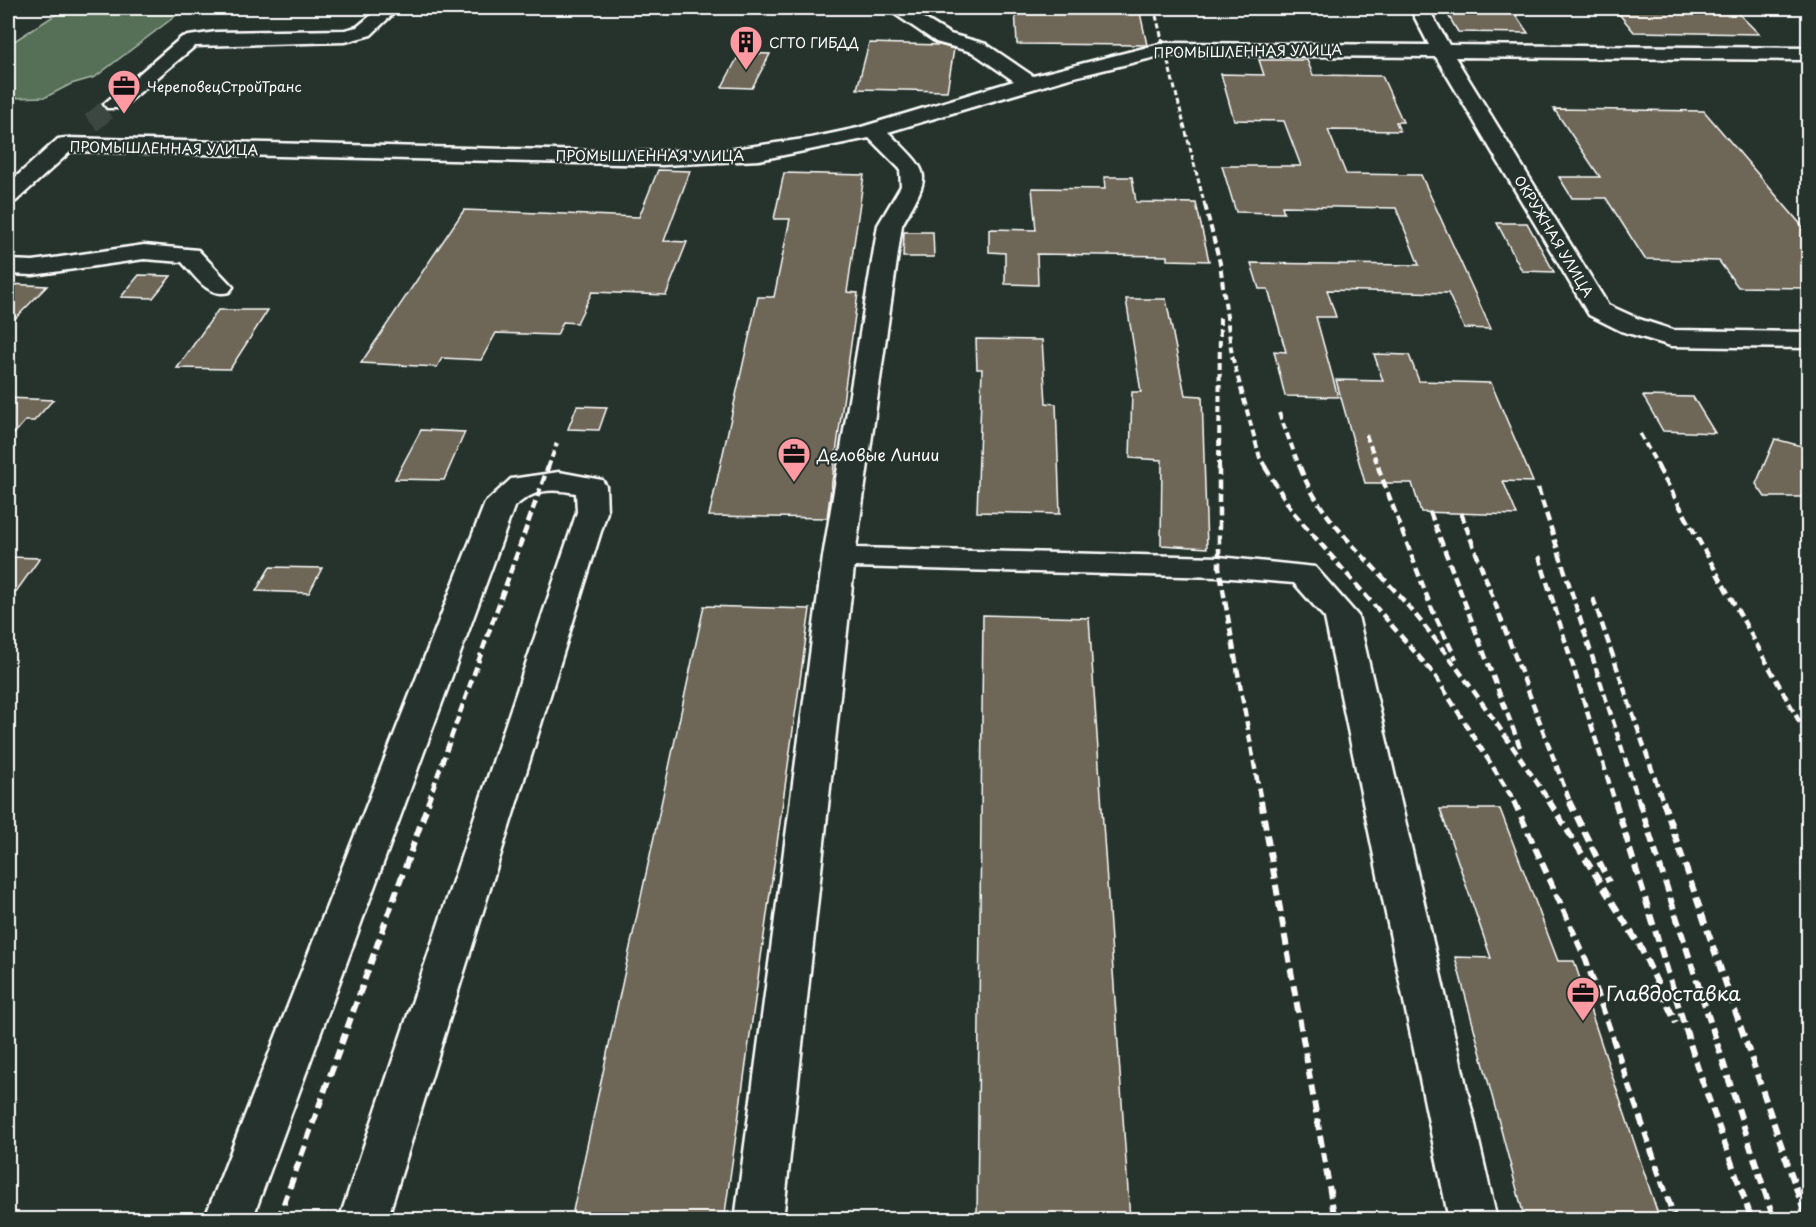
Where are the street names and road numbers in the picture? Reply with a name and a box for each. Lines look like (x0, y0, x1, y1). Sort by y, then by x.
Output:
street label: ПРОМЫШЛЕННАЯ УЛИЦА (1154, 39, 1343, 63)
street label: ПРОМЫШЛЕННАЯ УЛИЦА (70, 136, 259, 160)
street label: ПРОМЫШЛЕННАЯ УЛИЦА (556, 145, 745, 166)
street label: ОКРУЖНАЯ УЛИЦА (1509, 171, 1599, 301)

